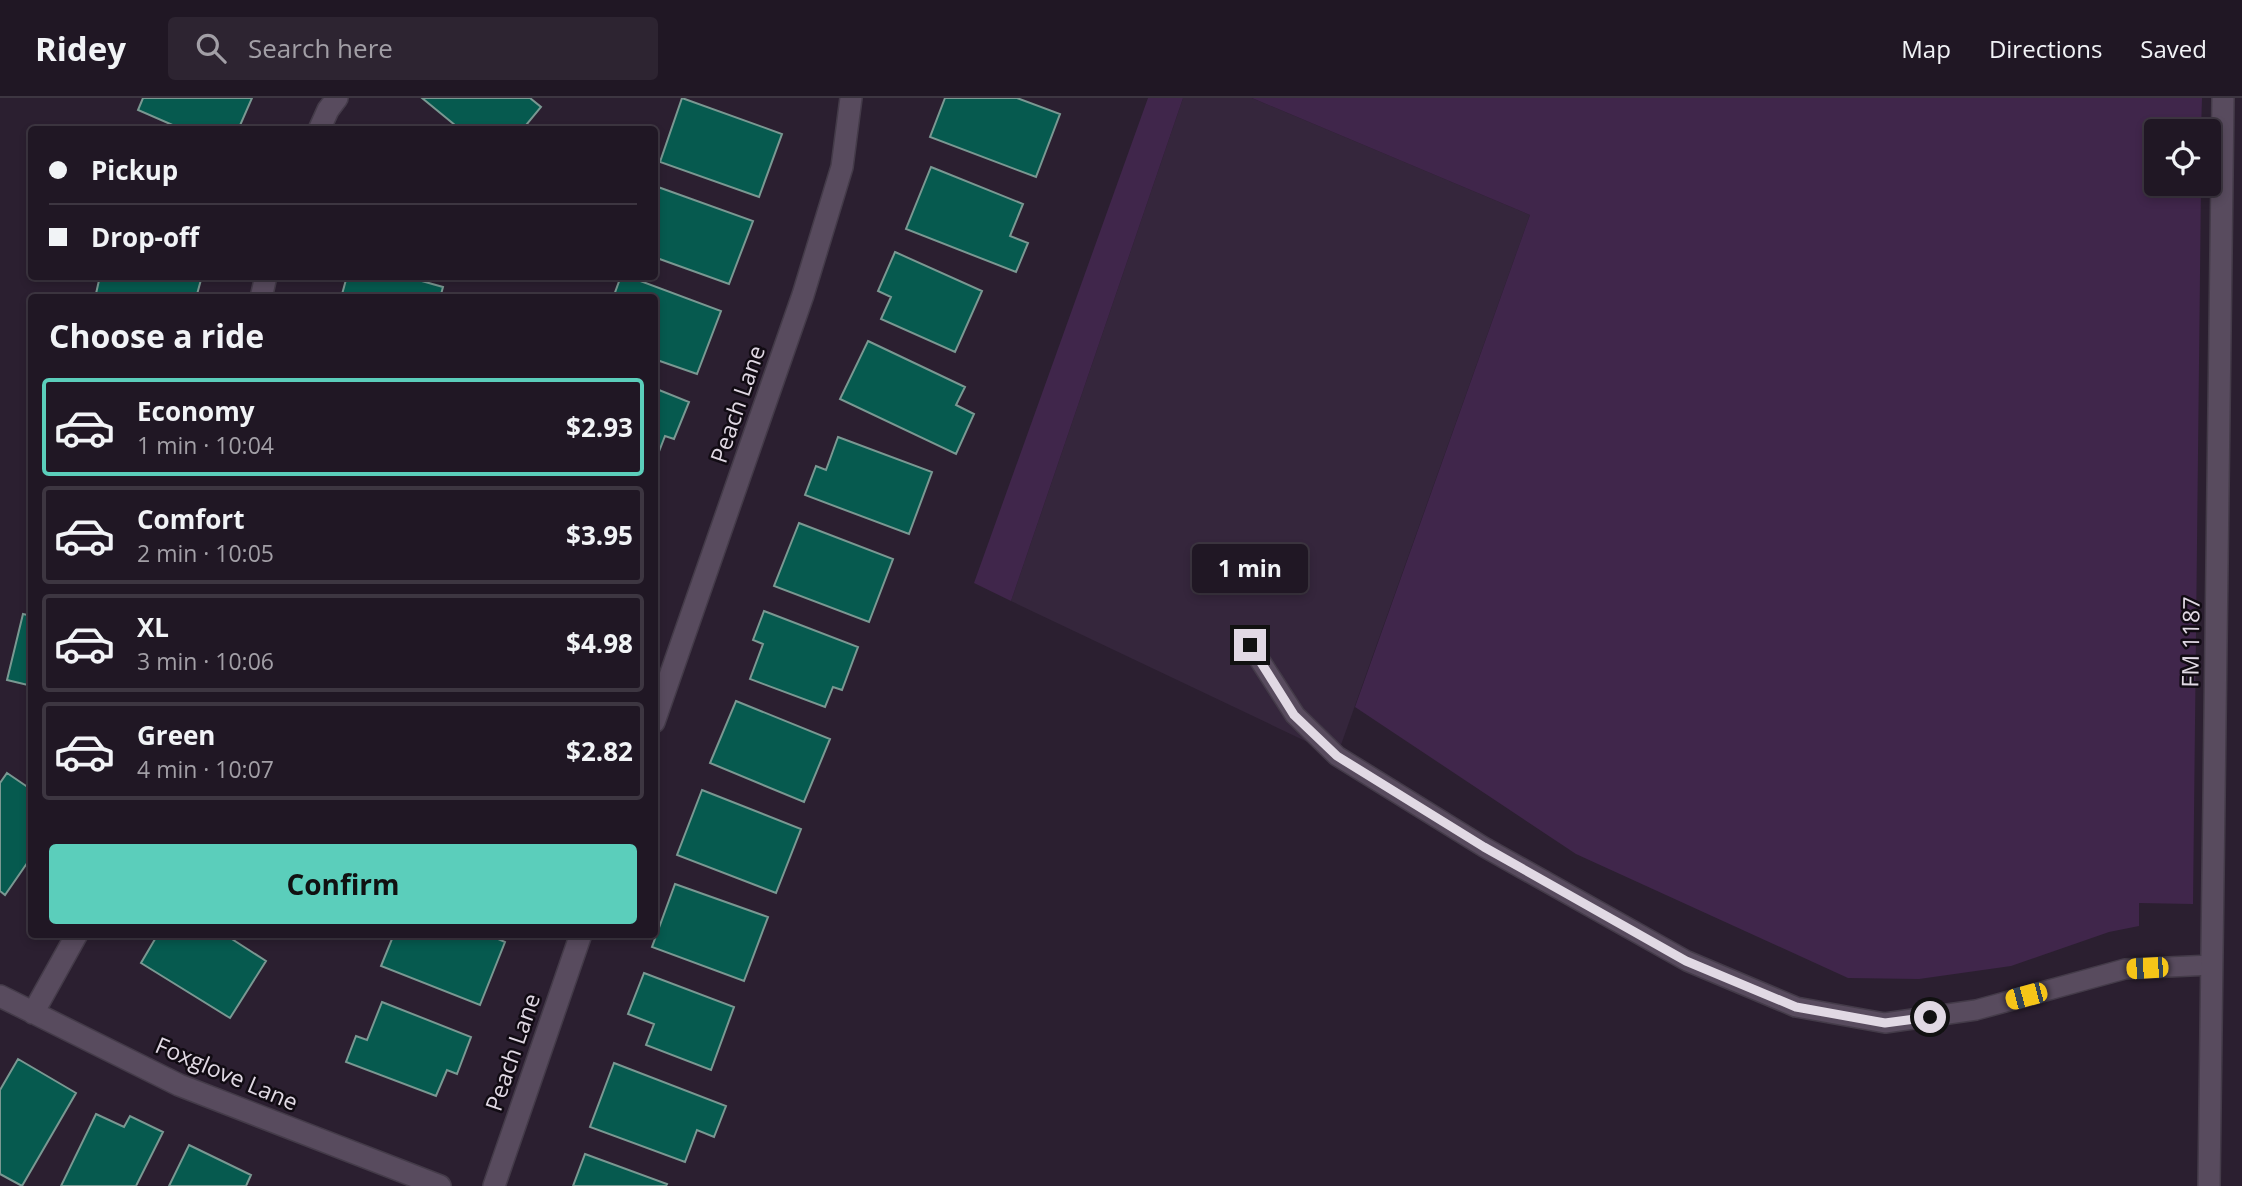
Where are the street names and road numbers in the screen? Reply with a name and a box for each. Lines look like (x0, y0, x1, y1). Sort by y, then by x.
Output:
street label: Peach Lane (702, 341, 772, 467)
street label: FM 1187 (2173, 596, 2207, 688)
street label: Peach Lane (477, 989, 547, 1115)
street label: Foxglove Lane (151, 1029, 303, 1117)

